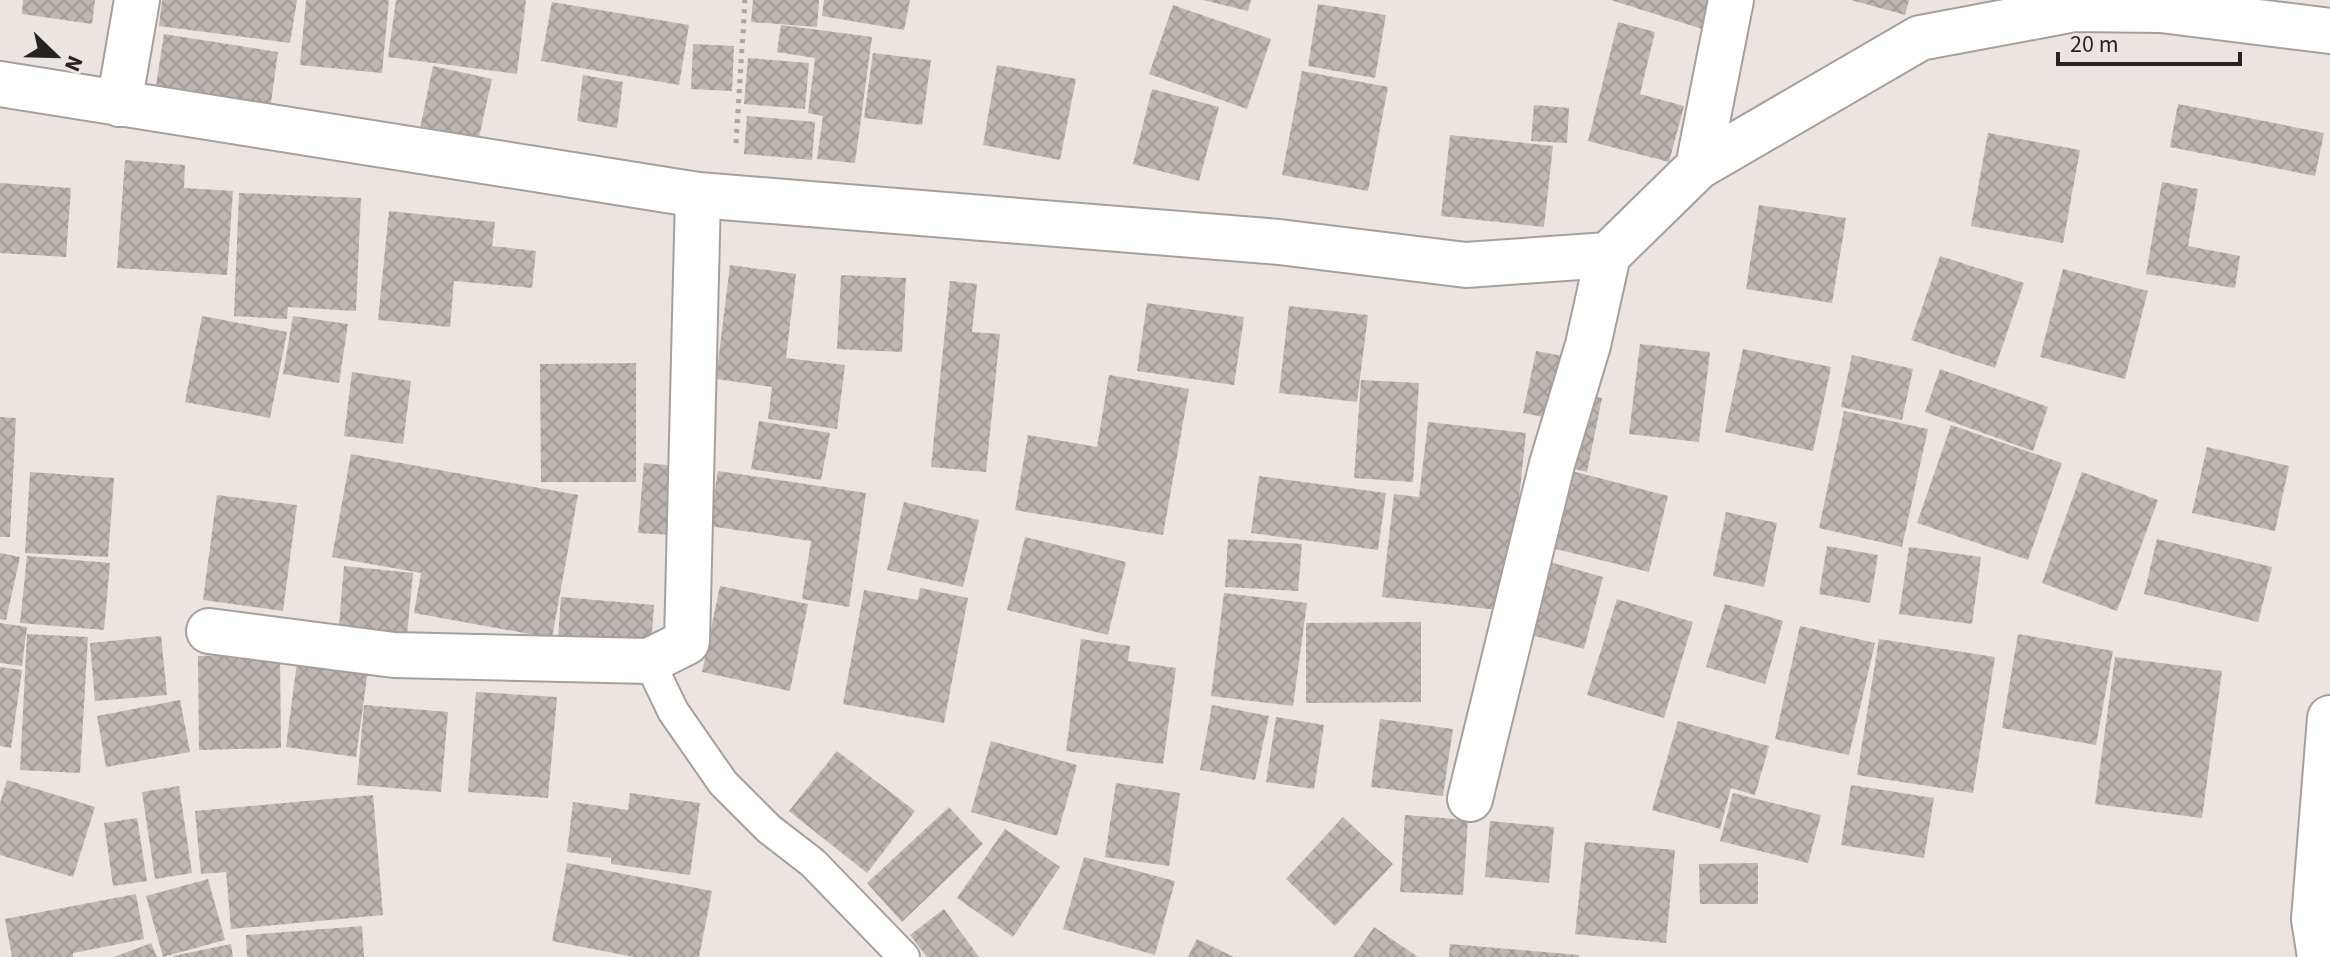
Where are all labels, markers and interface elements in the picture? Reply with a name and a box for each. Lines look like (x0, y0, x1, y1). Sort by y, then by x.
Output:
north arrow (16, 16, 96, 96)
scale bar (2058, 16, 2240, 66)
text: 20 m (2070, 27, 2119, 62)
text: N (56, 50, 91, 76)

